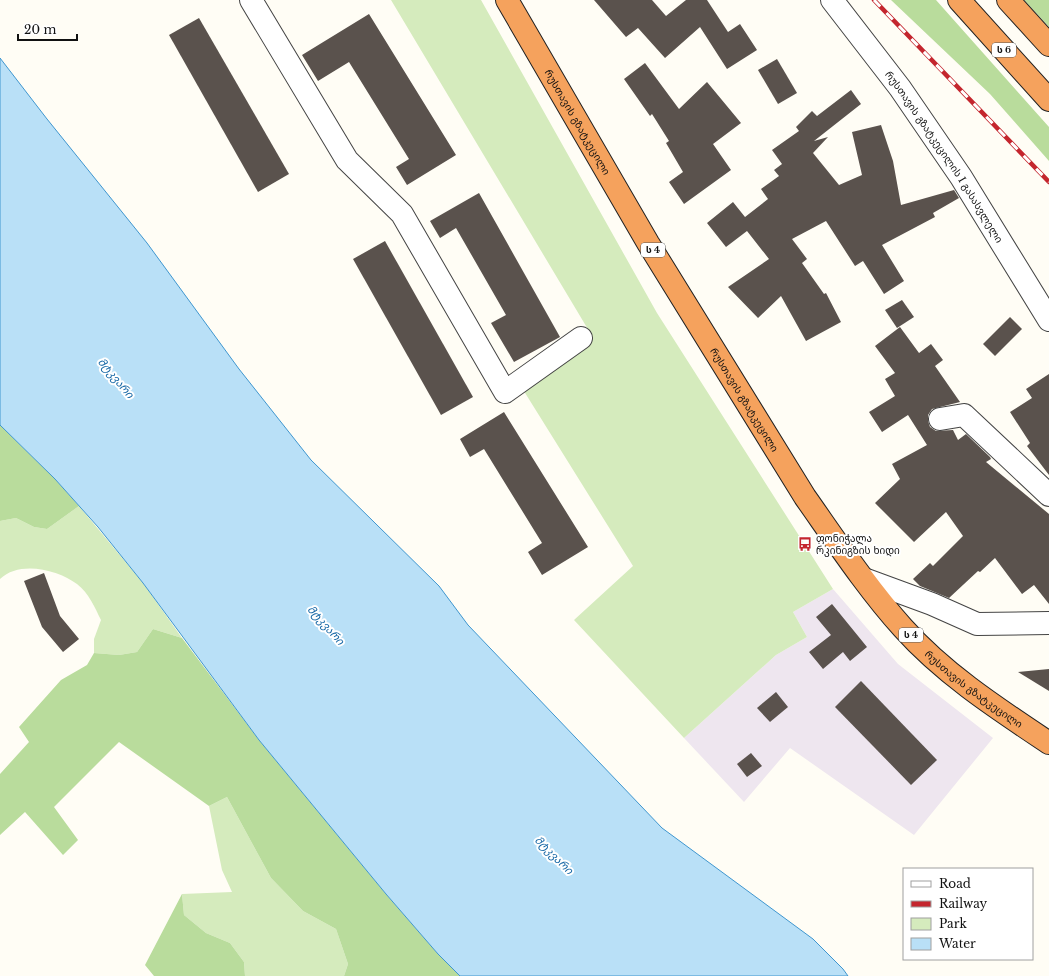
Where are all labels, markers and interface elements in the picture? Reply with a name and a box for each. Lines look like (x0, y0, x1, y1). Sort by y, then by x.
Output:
scale bar (18, 16, 77, 42)
text: 20 m (24, 22, 56, 37)
road number: ს 6 (992, 43, 1016, 57)
street label: რუსთავის გზატკეცილი (542, 67, 613, 178)
street label: რუსთავის გზატკეცილის I გასასვლელი (882, 68, 1006, 245)
road number: ს 4 (641, 243, 665, 257)
street label: რუსთავის გზატკეცილი (707, 345, 782, 454)
water label: მტკვარი (95, 355, 137, 402)
place label: ფონიჭალა რკინიგზის ხიდი (816, 532, 900, 557)
bus stop icon: ფონიჭალა რკინიგზის ხიდი (797, 536, 813, 552)
water label: მტკვარი (305, 602, 348, 648)
road number: ს 4 (899, 628, 923, 642)
street label: რუსთავის გზატკეცილი (922, 648, 1025, 731)
water label: მტკვარი (532, 833, 577, 878)
legend (903, 868, 1033, 960)
text: Road (939, 876, 971, 891)
text: Railway (939, 896, 988, 911)
text: Park (939, 916, 967, 931)
text: Water (938, 936, 976, 951)

